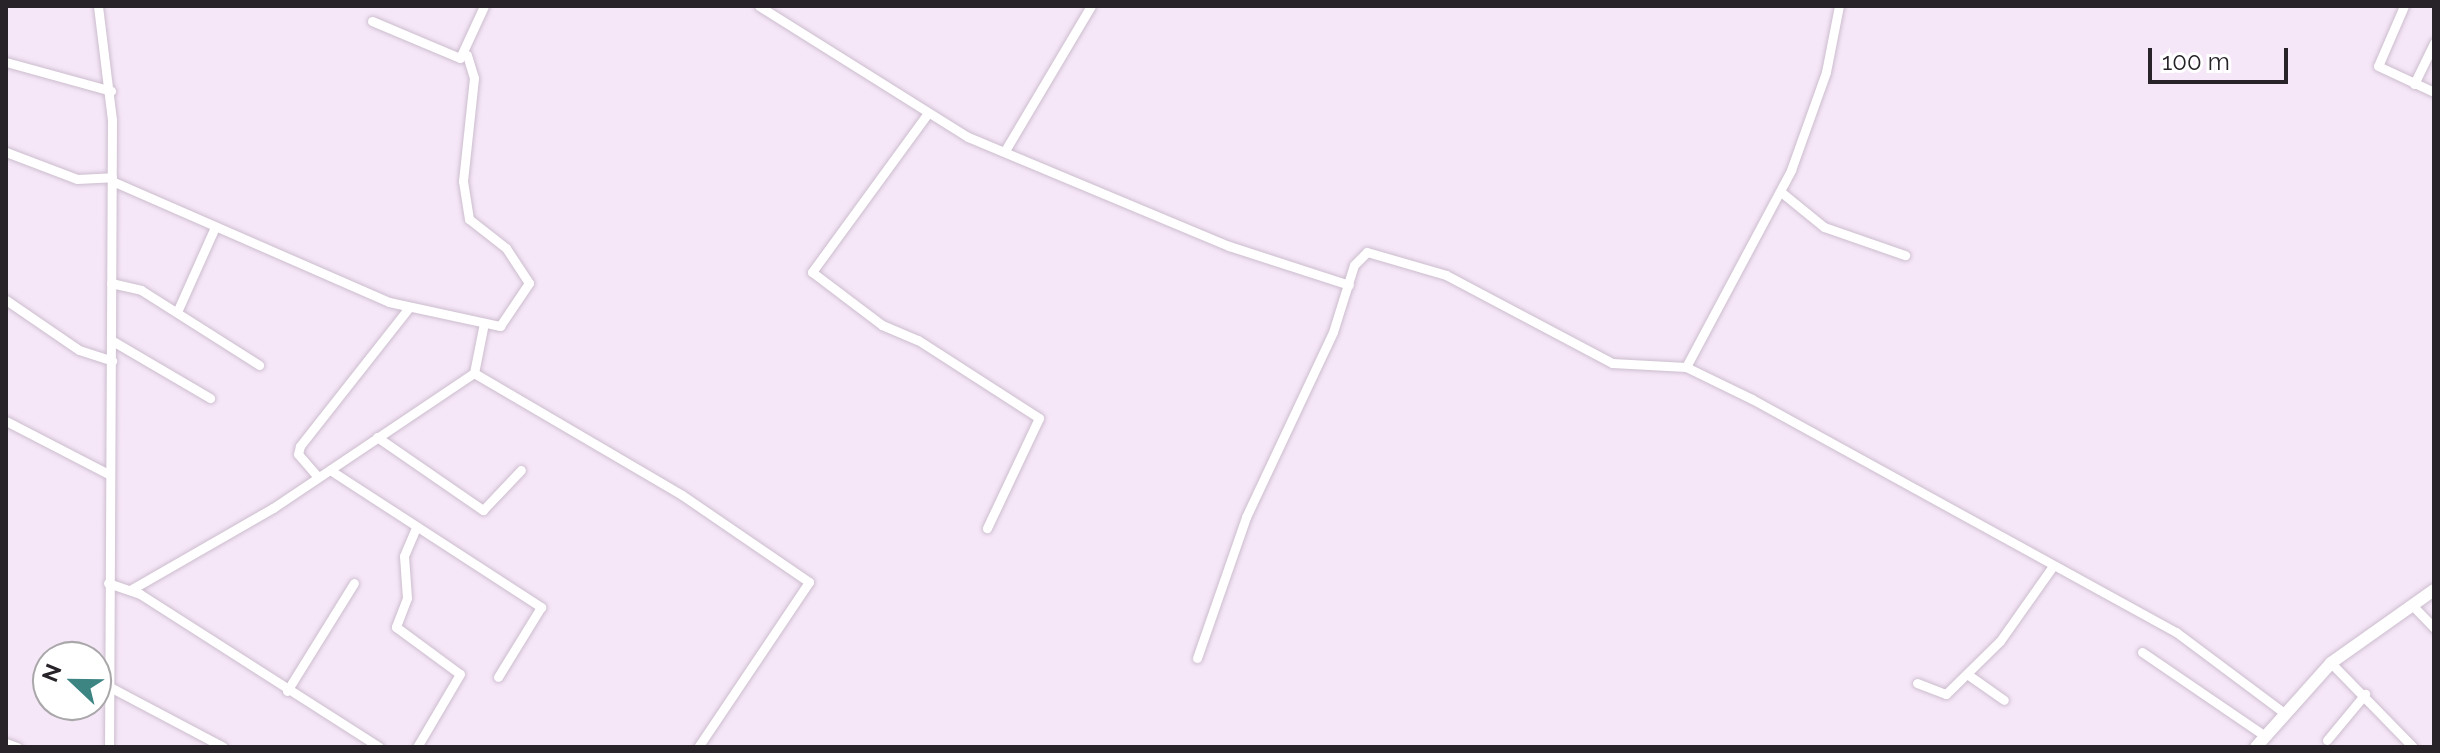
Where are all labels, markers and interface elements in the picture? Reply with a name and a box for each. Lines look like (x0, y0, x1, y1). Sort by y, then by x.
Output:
scale bar (2152, 32, 2292, 82)
text: 100 m (2162, 47, 2230, 76)
north arrow (32, 641, 112, 721)
text: N (36, 660, 67, 685)

